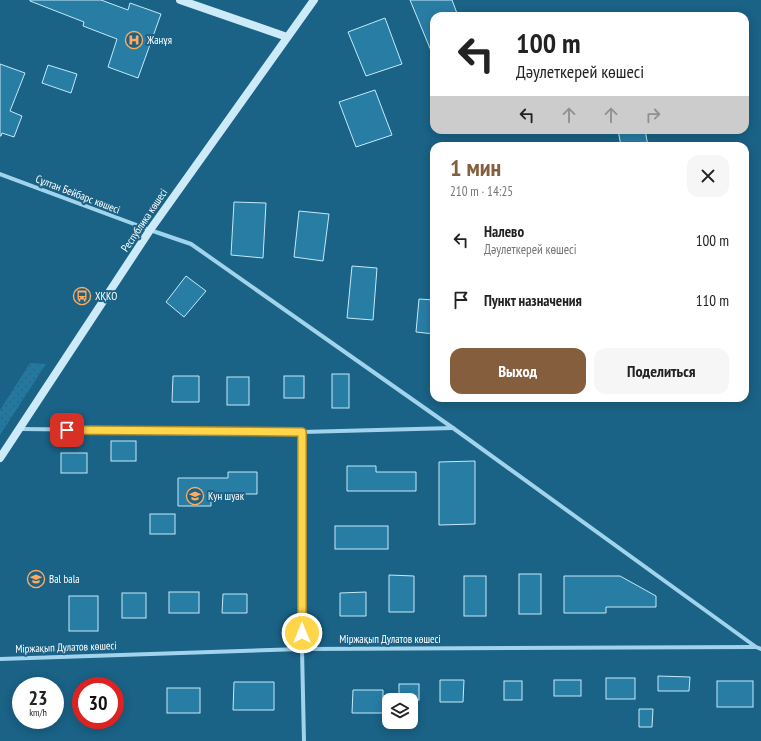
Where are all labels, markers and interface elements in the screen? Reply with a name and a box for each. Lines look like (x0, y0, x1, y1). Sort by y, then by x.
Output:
text: 100 m (516, 24, 580, 61)
icon: left (450, 28, 502, 80)
hospital icon: Жанұя (124, 30, 144, 50)
place label: Жанұя (146, 33, 172, 47)
text: Дәулеткерей көшесі (516, 60, 644, 83)
icon: left (516, 104, 538, 126)
icon: ahead (558, 104, 580, 126)
icon: ahead (600, 104, 622, 126)
icon: right (642, 104, 664, 126)
text: 1 мин (450, 152, 501, 183)
button: close (687, 155, 729, 197)
street label: Сұлтан Бейбарс көшесі (34, 171, 122, 217)
text: 210 m · 14:25 (450, 183, 513, 200)
street label: Республика көшесі (118, 186, 170, 254)
text: Налево (484, 222, 524, 241)
icon: left (450, 229, 472, 251)
text: 100 m (696, 231, 729, 250)
text: Дәулеткерей көшесі (484, 241, 577, 258)
bus stop icon: ХҚКО (72, 286, 92, 306)
place label: ХҚКО (95, 289, 117, 303)
icon: arrive (450, 289, 472, 311)
text: Пункт назначения (484, 291, 582, 310)
text: 110 m (696, 291, 729, 310)
button: Выход (450, 348, 586, 394)
button: Поделиться (594, 348, 729, 394)
pin (50, 413, 84, 447)
icon: arrive (56, 419, 78, 441)
school or university icon: Кун шуак (185, 486, 205, 506)
place label: Кун шуак (208, 489, 245, 503)
school or university icon: Bal bala (26, 569, 46, 589)
place label: Bal bala (49, 572, 80, 586)
position arrow (281, 612, 323, 654)
street label: Міржақып Дулатов көшесі (339, 632, 441, 646)
street label: Міржақып Дулатов көшесі (15, 638, 117, 656)
speed limit sign: 30 (72, 677, 124, 729)
text: 23 (28, 685, 48, 711)
map controls (382, 693, 418, 729)
button: layers (382, 693, 418, 729)
text: km/h (29, 706, 47, 719)

